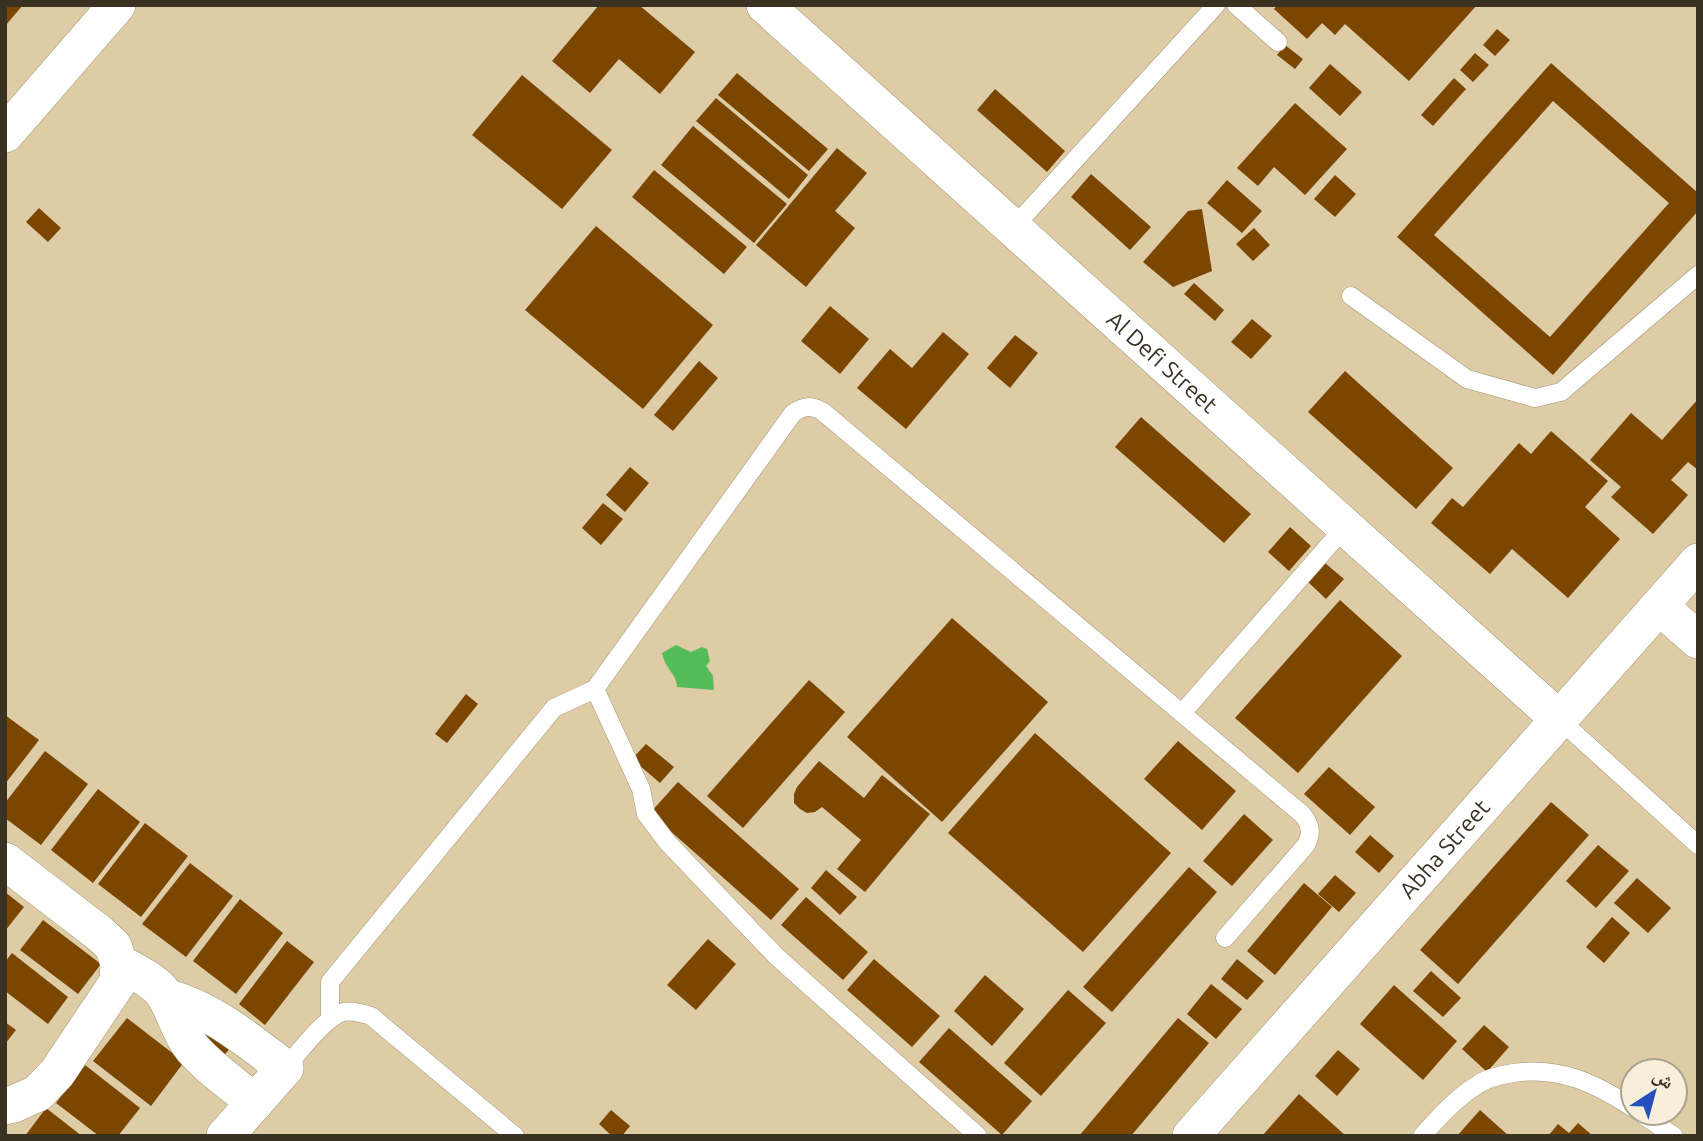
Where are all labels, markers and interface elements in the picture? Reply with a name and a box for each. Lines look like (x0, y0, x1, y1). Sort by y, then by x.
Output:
street label: Al Defi Street (1102, 306, 1222, 418)
street label: Abha Street (1394, 794, 1494, 903)
north arrow (1619, 1057, 1689, 1127)
text: ش (1649, 1063, 1679, 1094)

